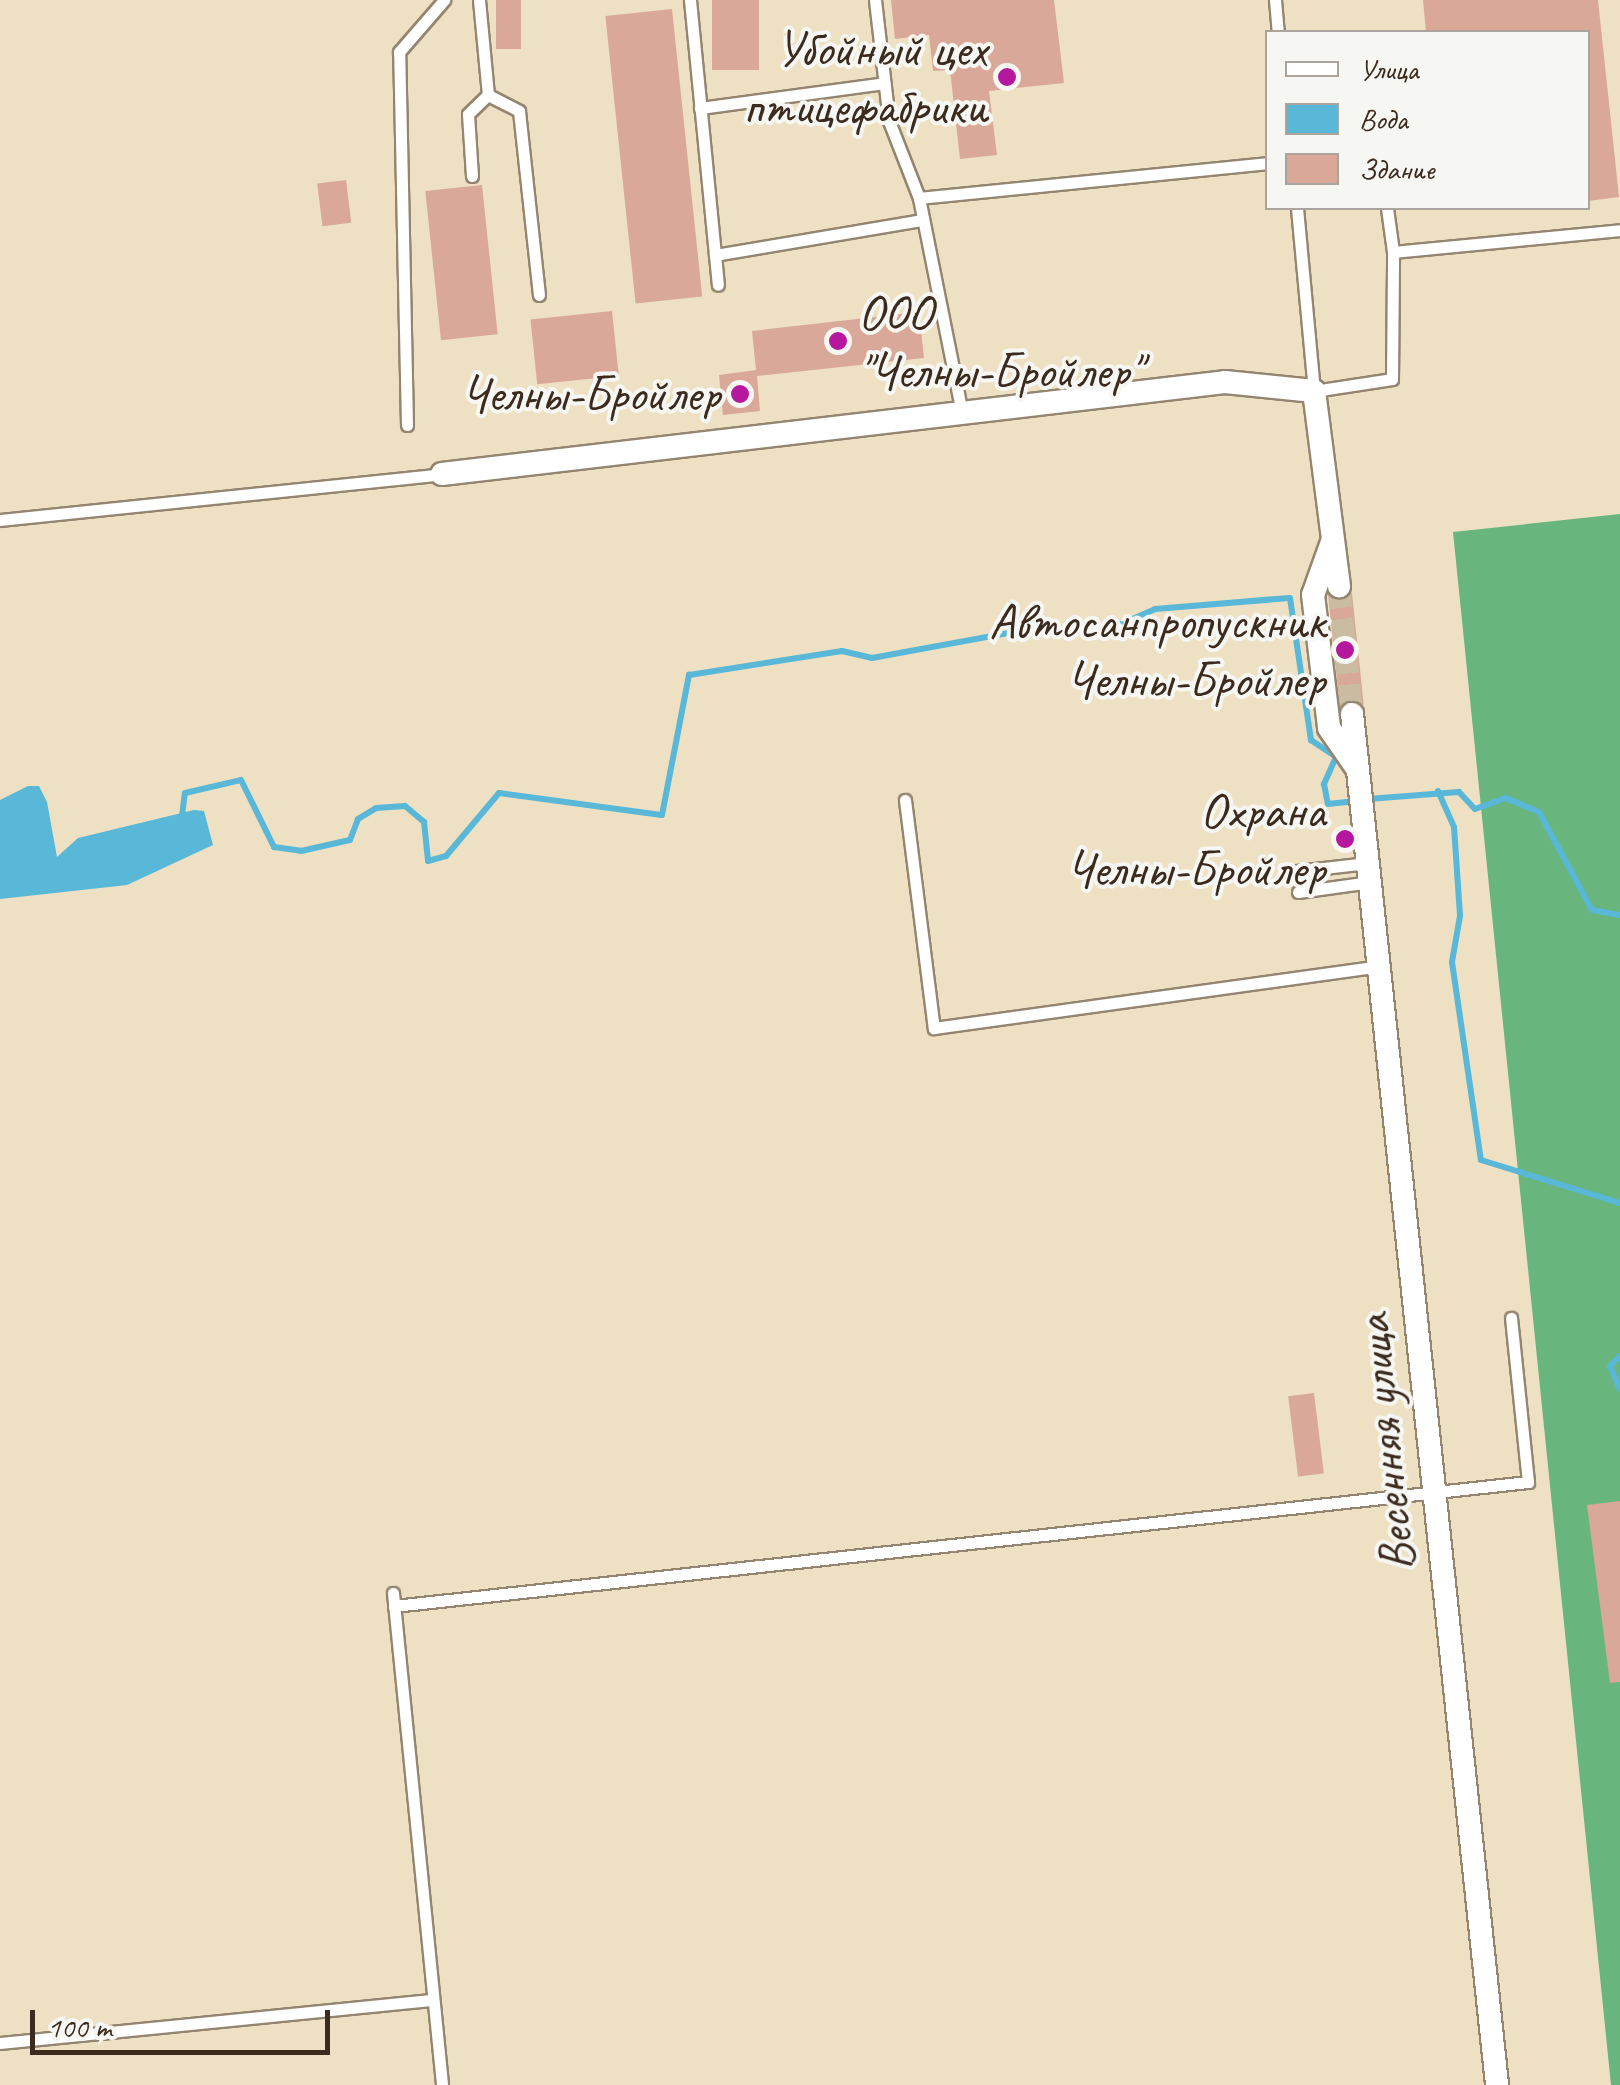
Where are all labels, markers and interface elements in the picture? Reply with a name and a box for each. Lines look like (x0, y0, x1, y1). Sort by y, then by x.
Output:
place label: Убойный цех птицефабрики (743, 18, 987, 136)
legend (1265, 30, 1590, 210)
text: Улица (1359, 50, 1418, 88)
marker: Убойный цех птицефабрики (996, 66, 1018, 88)
text: Вода (1359, 100, 1408, 138)
text: Здание (1359, 150, 1434, 188)
place label: ООО "Челны-Бройлер" (858, 282, 1141, 400)
marker: ООО "Челны-Бройлер" (827, 330, 849, 352)
place label: Челны-Бройлер (461, 364, 720, 424)
marker: Челны-Бройлер (729, 383, 751, 405)
place label: Автосанпропускник Челны-Бройлер (989, 591, 1325, 708)
marker: Автосанпропускник Челны-Бройлер (1334, 639, 1356, 661)
place label: Охрана Челны-Бройлер (1066, 780, 1325, 898)
marker: Охрана Челны-Бройлер (1334, 828, 1356, 850)
street label: Весенняя улица (1342, 1311, 1428, 1575)
scale bar (35, 1990, 335, 2052)
text: 100 m (47, 2008, 112, 2046)

